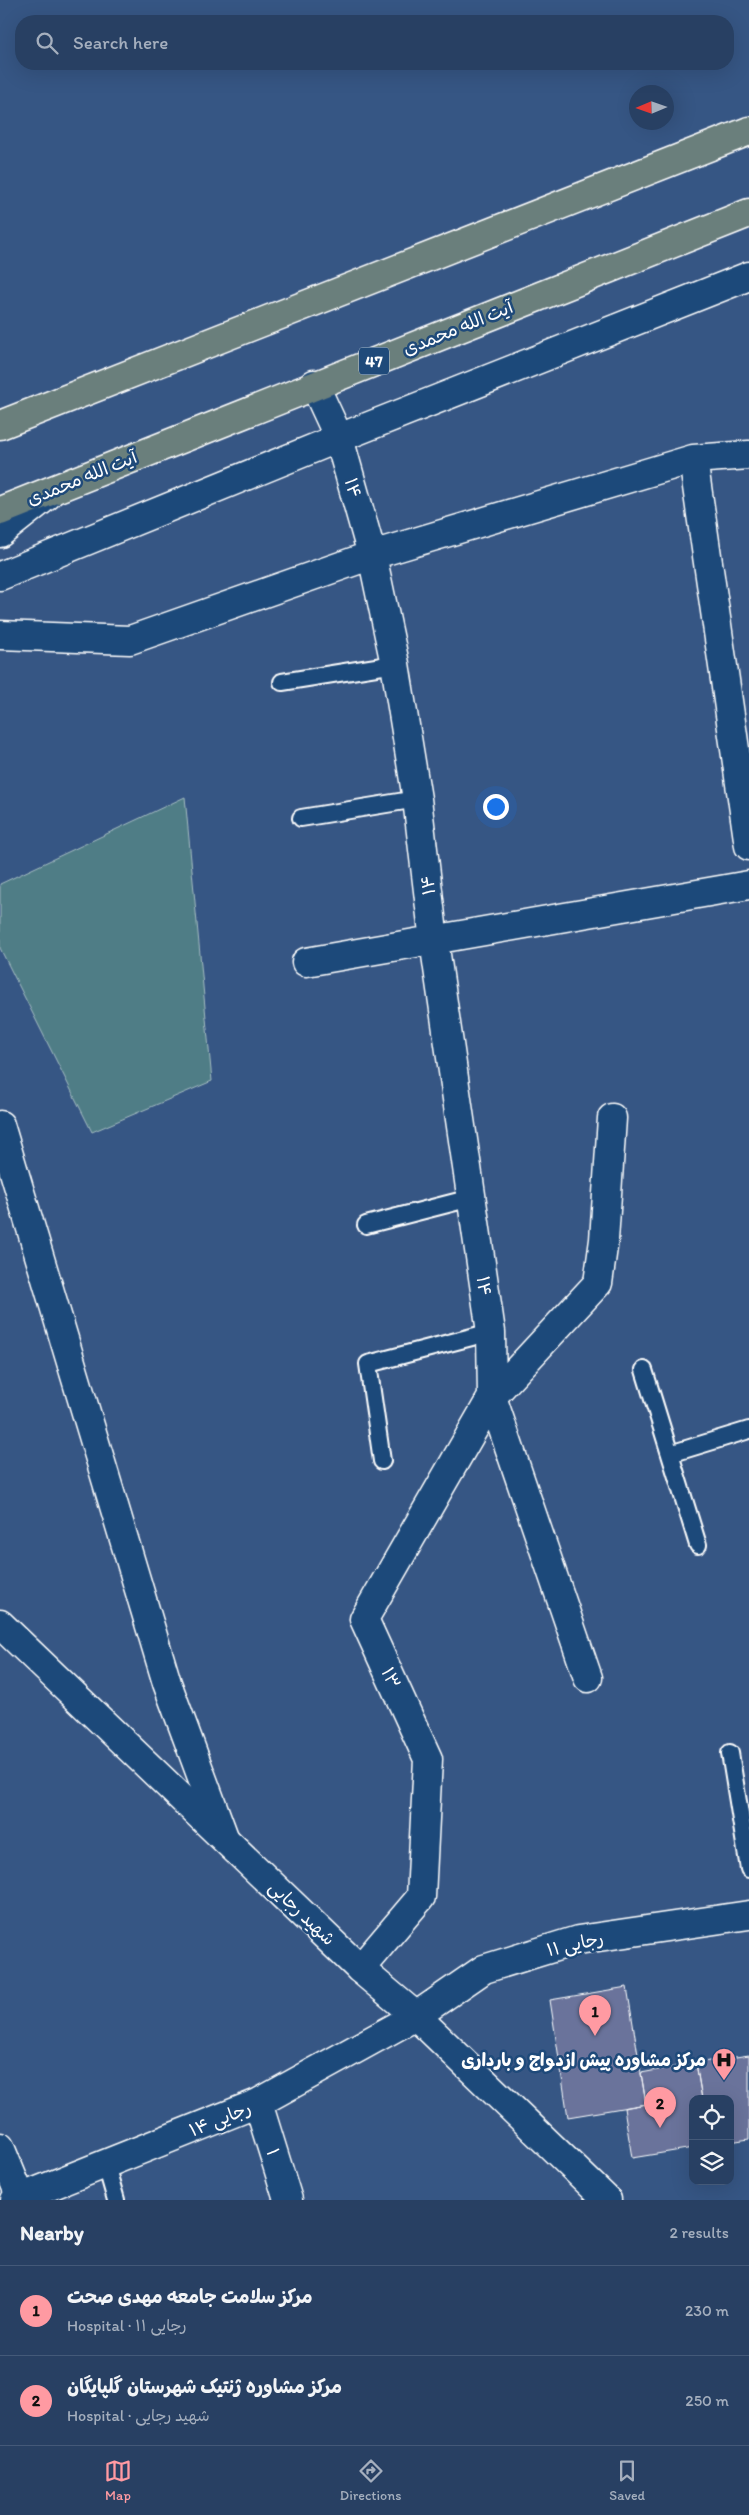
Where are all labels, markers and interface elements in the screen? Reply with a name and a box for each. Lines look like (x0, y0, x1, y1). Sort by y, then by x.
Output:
search box (15, 15, 734, 70)
icon: search (33, 29, 61, 57)
text: Search here (73, 31, 168, 54)
north arrow (629, 85, 674, 130)
street label: آیت الله محمدی (400, 295, 518, 360)
road number: 47 (359, 348, 389, 374)
street label: آیت الله محمدی (24, 445, 142, 510)
street label: ۱۴ (340, 475, 366, 501)
your location (483, 794, 509, 820)
street label: ۱۴ (416, 874, 440, 896)
street label: ۱۴ (472, 1275, 496, 1297)
street label: ۱۳ (377, 1664, 405, 1692)
street label: شهید رجایی (264, 1876, 340, 1950)
street label: رجایی ۱۱ (544, 1927, 606, 1961)
pin: 1 (579, 1995, 611, 2036)
hospital icon: مرکز مشاوره پیش ازدواج و بارداری (711, 2047, 737, 2081)
place label: مرکز مشاوره پیش ازدواج و بارداری (461, 2049, 706, 2072)
pin: 2 (644, 2087, 676, 2128)
map controls (689, 2095, 734, 2185)
button: locate (689, 2095, 734, 2140)
street label: رجایی ۱۴ (186, 2097, 254, 2141)
button: layers (689, 2140, 734, 2185)
street label: ۱ (262, 2146, 284, 2158)
text: Nearby (20, 2220, 84, 2245)
text: 2 results (669, 2223, 729, 2242)
text: مرکز سلامت جامعه مهدی صحت (67, 2285, 312, 2308)
text: 1 (32, 2301, 40, 2320)
text: 230 m (685, 2301, 729, 2320)
text: Hospital · رجایی ۱۱ (67, 2316, 187, 2335)
text: مرکز مشاوره ژنتیک شهرستان گلپایگان (67, 2375, 342, 2398)
text: 2 (32, 2391, 40, 2410)
text: 250 m (685, 2391, 729, 2410)
text: Hospital · شهید رجایی (67, 2406, 210, 2425)
tab: Map (104, 2457, 132, 2504)
tab: Directions (340, 2457, 401, 2504)
tab: Saved (609, 2457, 645, 2504)

